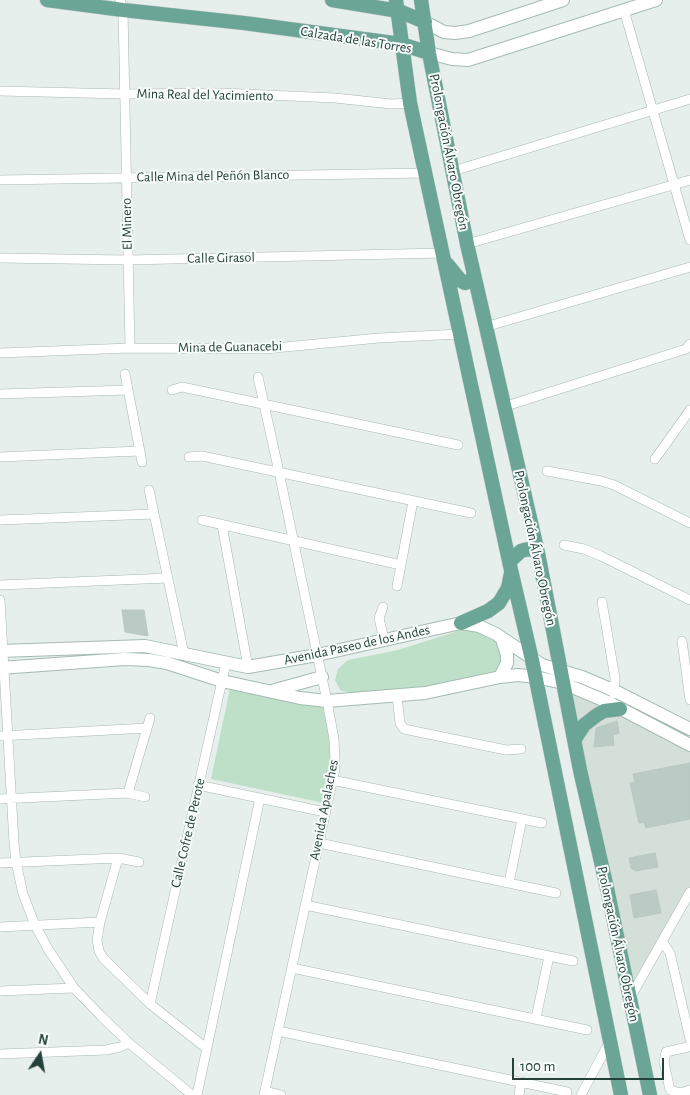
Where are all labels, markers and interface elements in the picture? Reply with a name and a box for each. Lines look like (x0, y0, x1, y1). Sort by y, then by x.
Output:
street label: Calzada de las Torres (299, 23, 413, 57)
street label: Prolongación Álvaro Obregón (426, 72, 472, 232)
street label: Mina Real del Yacimiento (136, 85, 274, 105)
street label: Calle Mina del Peñón Blanco (136, 166, 290, 186)
street label: El Minero (118, 198, 136, 250)
street label: Calle Girasol (187, 249, 255, 267)
street label: Mina de Guanacebi (178, 338, 282, 356)
street label: Prolongación Álvaro Obregón (510, 469, 560, 627)
street label: Avenida Paseo de los Andes (283, 621, 431, 669)
street label: Avenida Apalaches (306, 758, 342, 862)
street label: Calle Cofre de Perote (167, 777, 209, 889)
street label: Prolongación Álvaro Obregón (593, 865, 643, 1023)
north arrow (15, 1030, 65, 1080)
text: N (37, 1032, 49, 1048)
scale bar (515, 1048, 668, 1080)
text: 100 m (520, 1059, 555, 1074)

